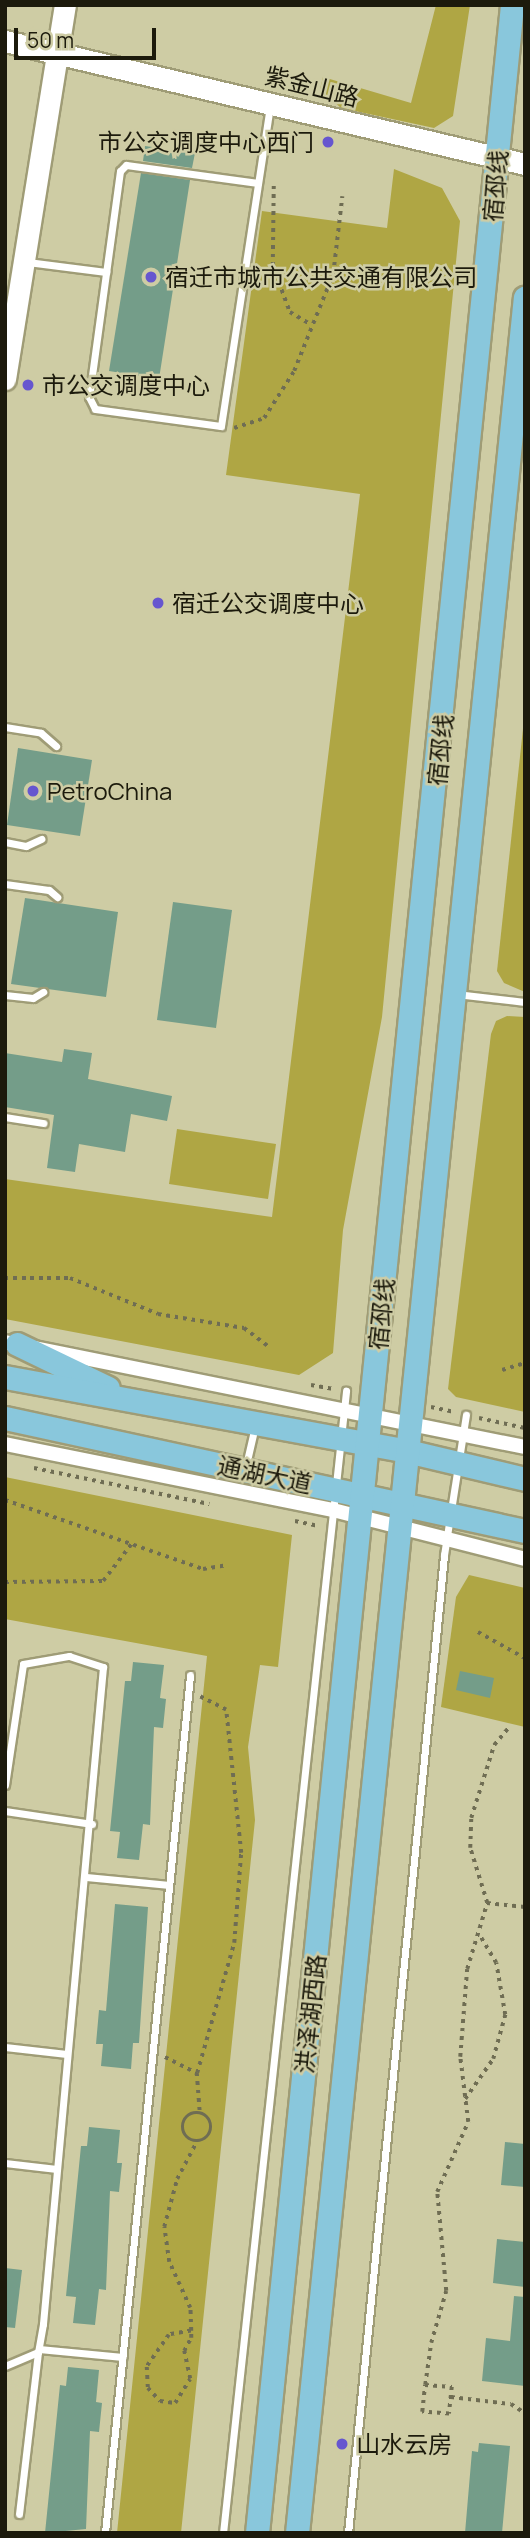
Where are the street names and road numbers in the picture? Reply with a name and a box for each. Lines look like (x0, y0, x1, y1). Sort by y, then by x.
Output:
street label: 紫金山路 (262, 60, 362, 112)
street label: 宿邳线 (478, 149, 512, 223)
street label: 宿邳线 (422, 713, 458, 787)
street label: 宿邳线 (363, 1277, 399, 1351)
street label: 通湖大道 (215, 1450, 315, 1498)
street label: 洪泽湖西路 (289, 1953, 331, 2075)

